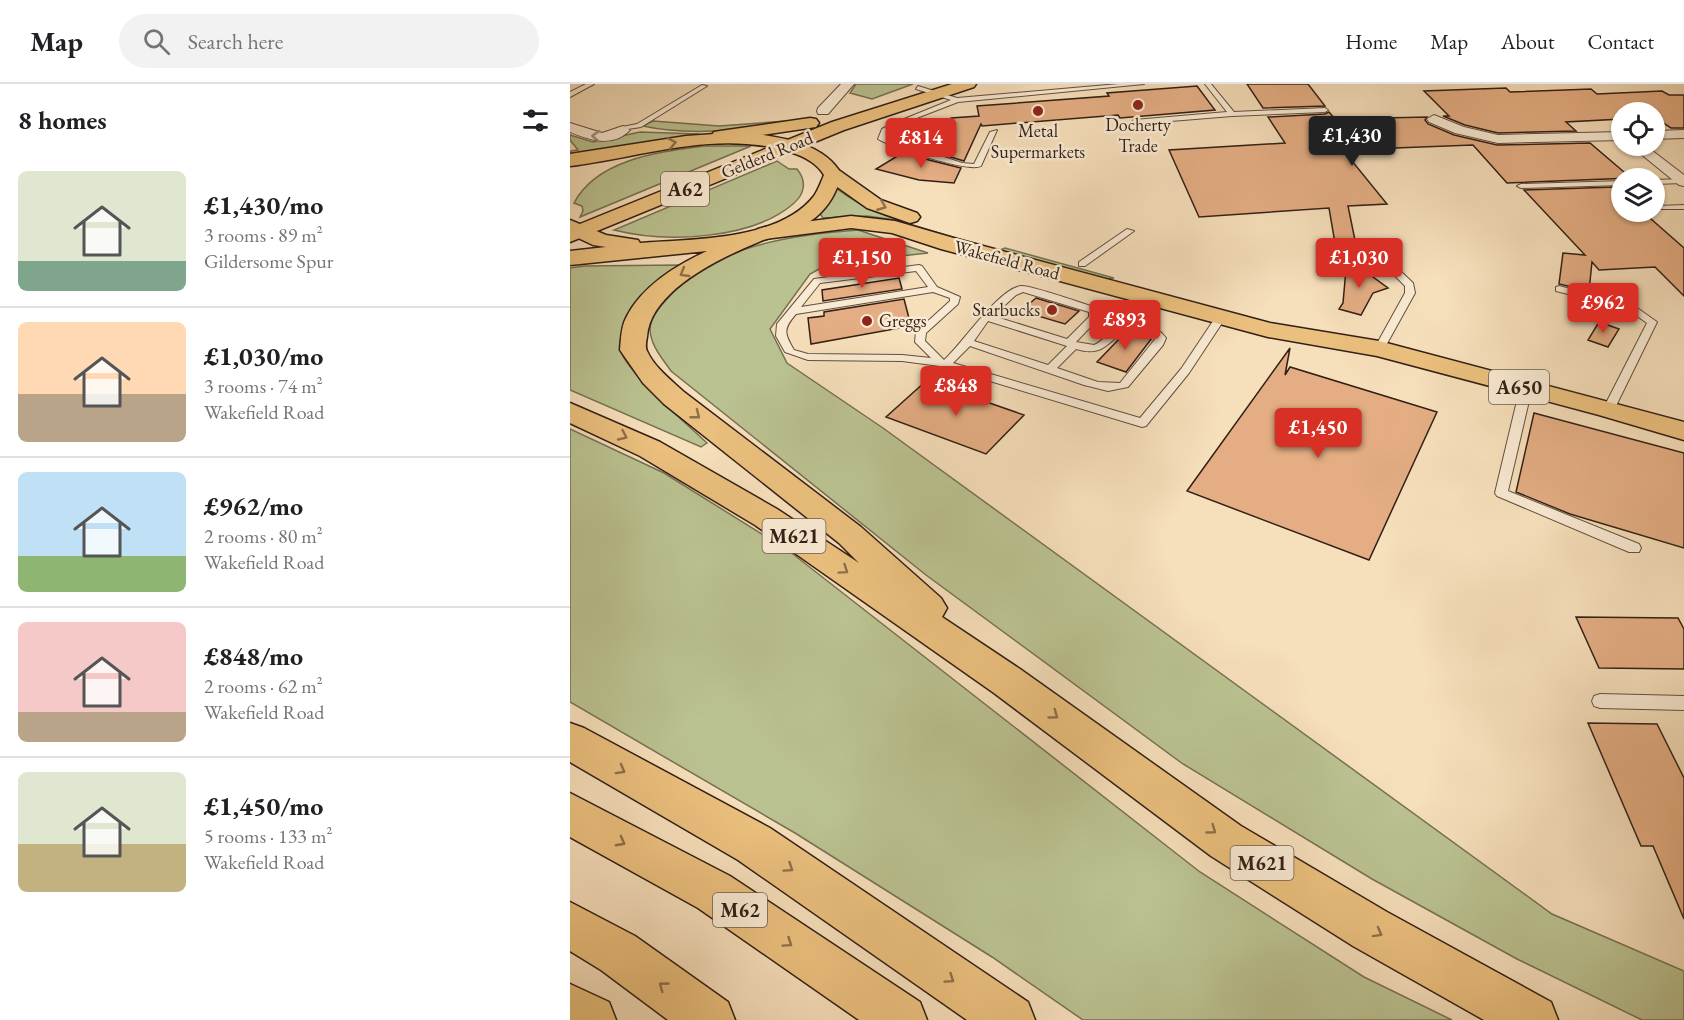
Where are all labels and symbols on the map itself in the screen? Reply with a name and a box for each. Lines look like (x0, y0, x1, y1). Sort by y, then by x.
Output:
marker: Docherty Trade (1131, 98, 1145, 112)
marker: Metal Supermarkets (1031, 104, 1045, 118)
place label: Docherty Trade (1105, 113, 1171, 157)
pin: £1,430 (1303, 116, 1401, 167)
pin: £814 (885, 118, 957, 169)
place label: Metal Supermarkets (991, 119, 1085, 163)
street label: Gelderd Road (718, 125, 817, 183)
one-way arrow (591, 129, 600, 142)
one-way arrow (667, 137, 677, 150)
road number: A62 (661, 172, 709, 206)
one-way arrow (875, 199, 886, 211)
street label: Wakefield Road (952, 234, 1063, 285)
pin: £1,150 (813, 238, 911, 289)
pin: £1,030 (1310, 238, 1408, 289)
one-way arrow (680, 266, 690, 277)
pin: £962 (1567, 283, 1639, 334)
place label: Starbucks (972, 298, 1040, 321)
pin: £893 (1089, 300, 1161, 351)
marker: Starbucks (1045, 303, 1059, 317)
place label: Greggs (879, 309, 927, 332)
marker: Greggs (860, 314, 874, 328)
pin: £848 (920, 366, 992, 417)
road number: A650 (1489, 370, 1549, 404)
one-way arrow (690, 408, 701, 419)
pin: £1,450 (1269, 408, 1367, 459)
one-way arrow (617, 429, 628, 441)
road number: M621 (762, 519, 826, 553)
one-way arrow (837, 563, 848, 574)
one-way arrow (1048, 708, 1059, 719)
one-way arrow (615, 762, 625, 774)
one-way arrow (1205, 823, 1216, 834)
one-way arrow (615, 835, 626, 846)
road number: M621 (1230, 846, 1294, 880)
one-way arrow (782, 861, 793, 872)
road number: M62 (713, 893, 767, 927)
one-way arrow (1371, 926, 1382, 937)
one-way arrow (782, 935, 793, 946)
one-way arrow (943, 972, 954, 983)
one-way arrow (659, 982, 670, 993)

